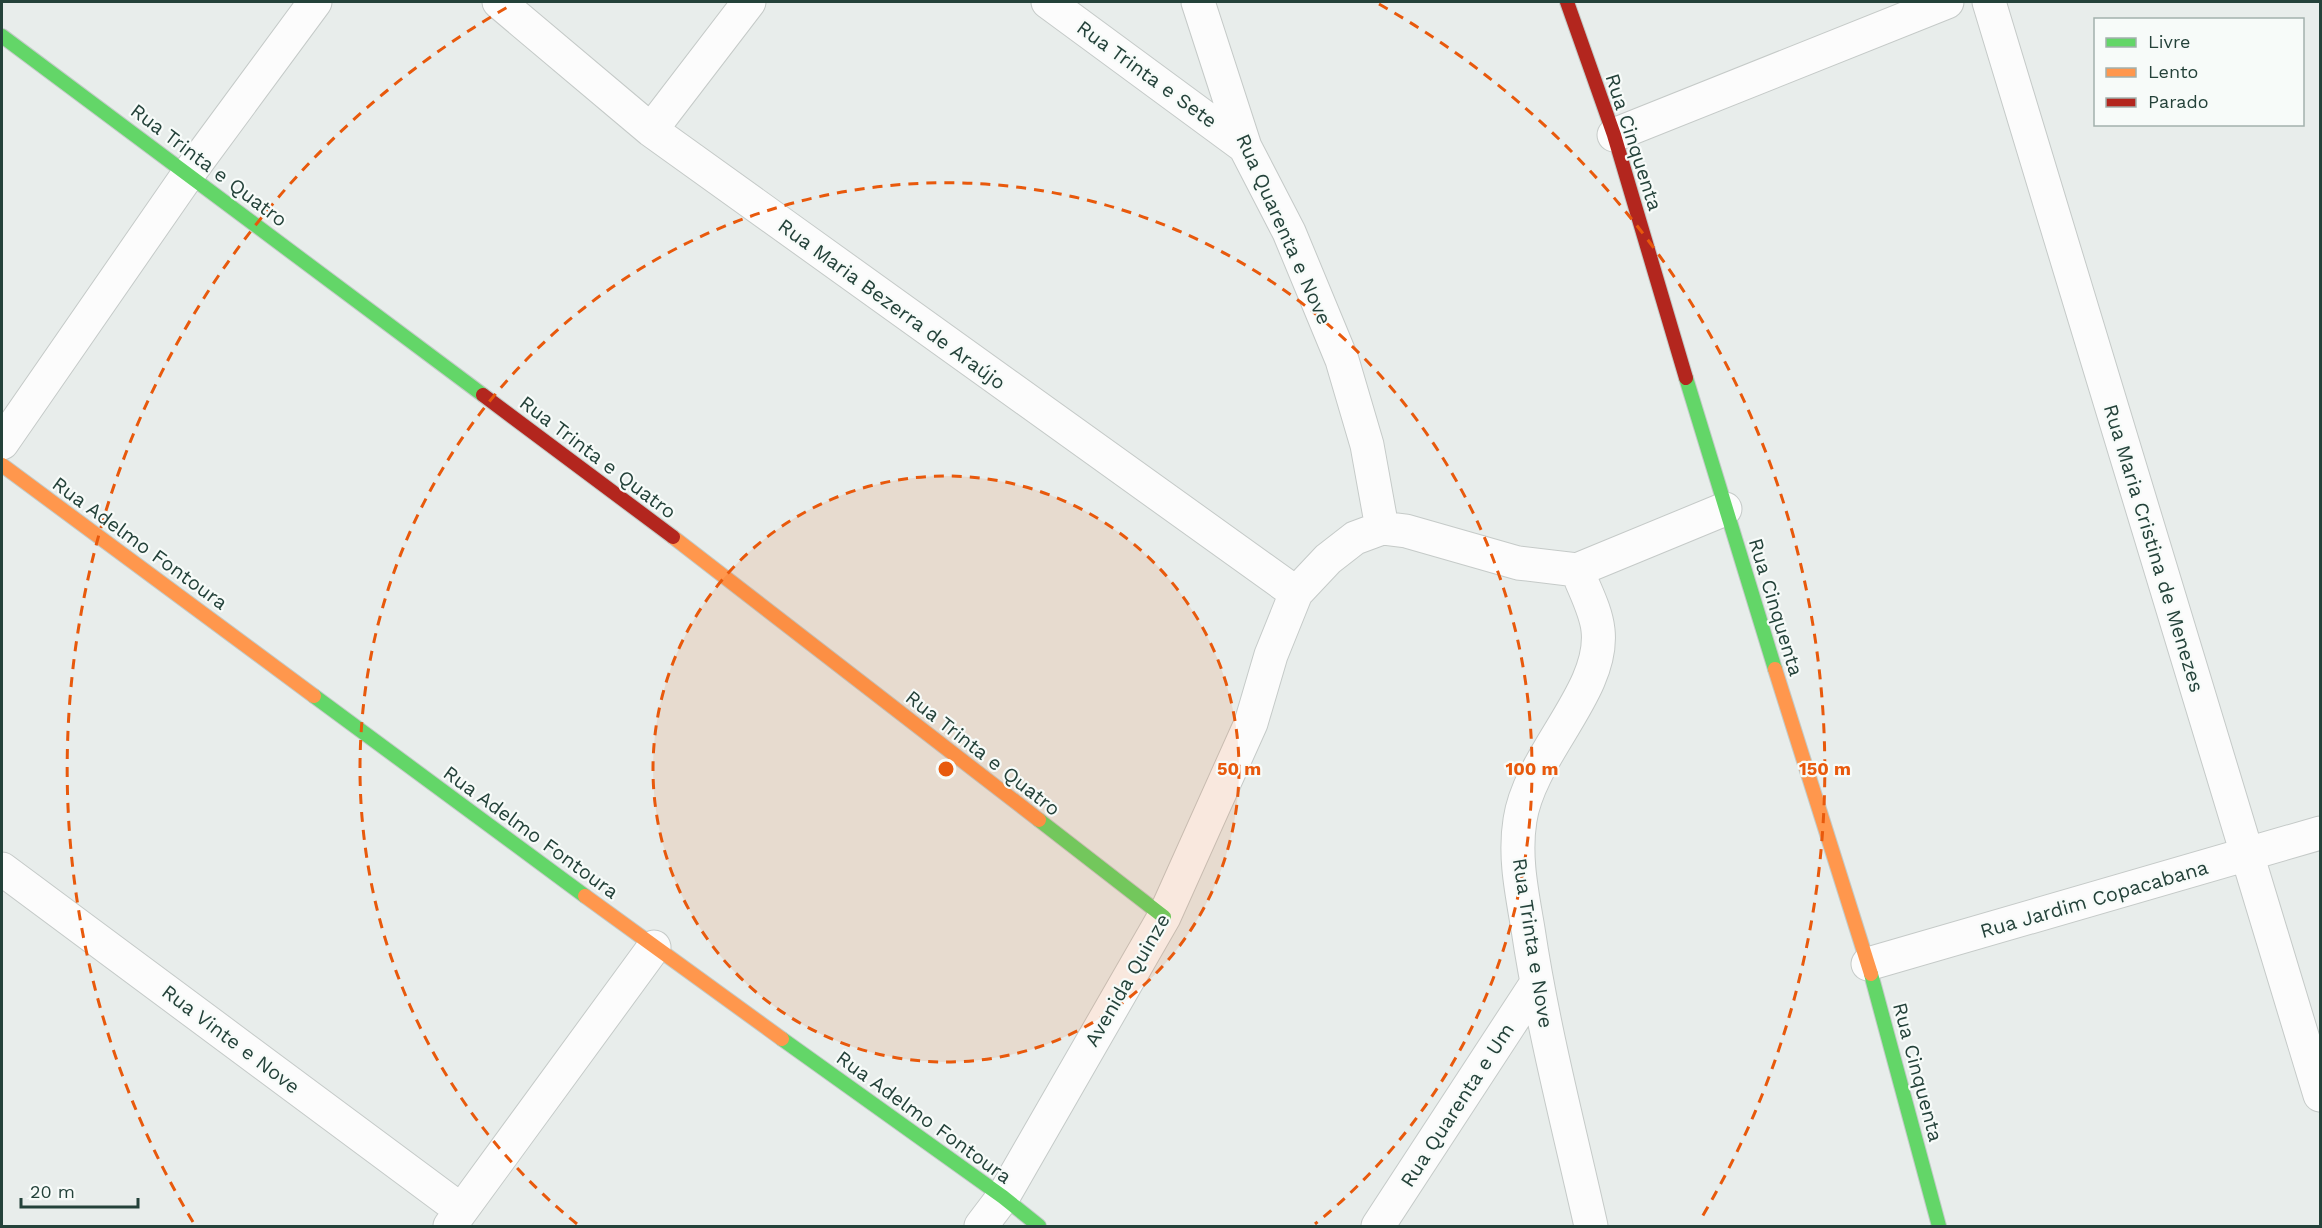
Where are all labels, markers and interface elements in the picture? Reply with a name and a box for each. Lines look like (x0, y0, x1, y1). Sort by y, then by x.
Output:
street label: Rua Trinta e Sete (1072, 15, 1222, 133)
legend (2094, 18, 2304, 126)
text: Livre (2148, 31, 2190, 52)
text: Lento (2148, 61, 2198, 82)
street label: Rua Cinquenta (1601, 70, 1667, 214)
text: Parado (2148, 91, 2209, 112)
street label: Rua Trinta e Quatro (126, 98, 292, 232)
street label: Rua Quarenta e Nove (1231, 130, 1337, 328)
street label: Rua Maria Bezerra de Araújo (774, 213, 1010, 395)
street label: Rua Trinta e Quatro (515, 390, 681, 524)
street label: Rua Maria Cristina de Menezes (2099, 401, 2209, 695)
street label: Rua Adelmo Fontoura (48, 471, 232, 615)
street label: Rua Cinquenta (1744, 535, 1808, 679)
street label: Rua Trinta e Quatro (901, 685, 1065, 821)
text: 50 m (1217, 758, 1261, 779)
text: 100 m (1505, 758, 1559, 779)
text: 150 m (1799, 758, 1851, 779)
centre of rings (936, 759, 956, 779)
street label: Rua Adelmo Fontoura (439, 760, 623, 904)
street label: Rua Jardim Copacabana (1977, 855, 2211, 943)
street label: Rua Trinta e Nove (1508, 856, 1558, 1030)
street label: Avenida Quinze (1079, 909, 1175, 1051)
street label: Rua Vinte e Nove (157, 979, 305, 1099)
street label: Rua Cinquenta (1888, 1000, 1948, 1144)
street label: Rua Quarenta e Um (1395, 1018, 1519, 1192)
street label: Rua Adelmo Fontoura (832, 1045, 1016, 1189)
scale bar (21, 1171, 138, 1209)
text: 20 m (30, 1181, 75, 1202)

